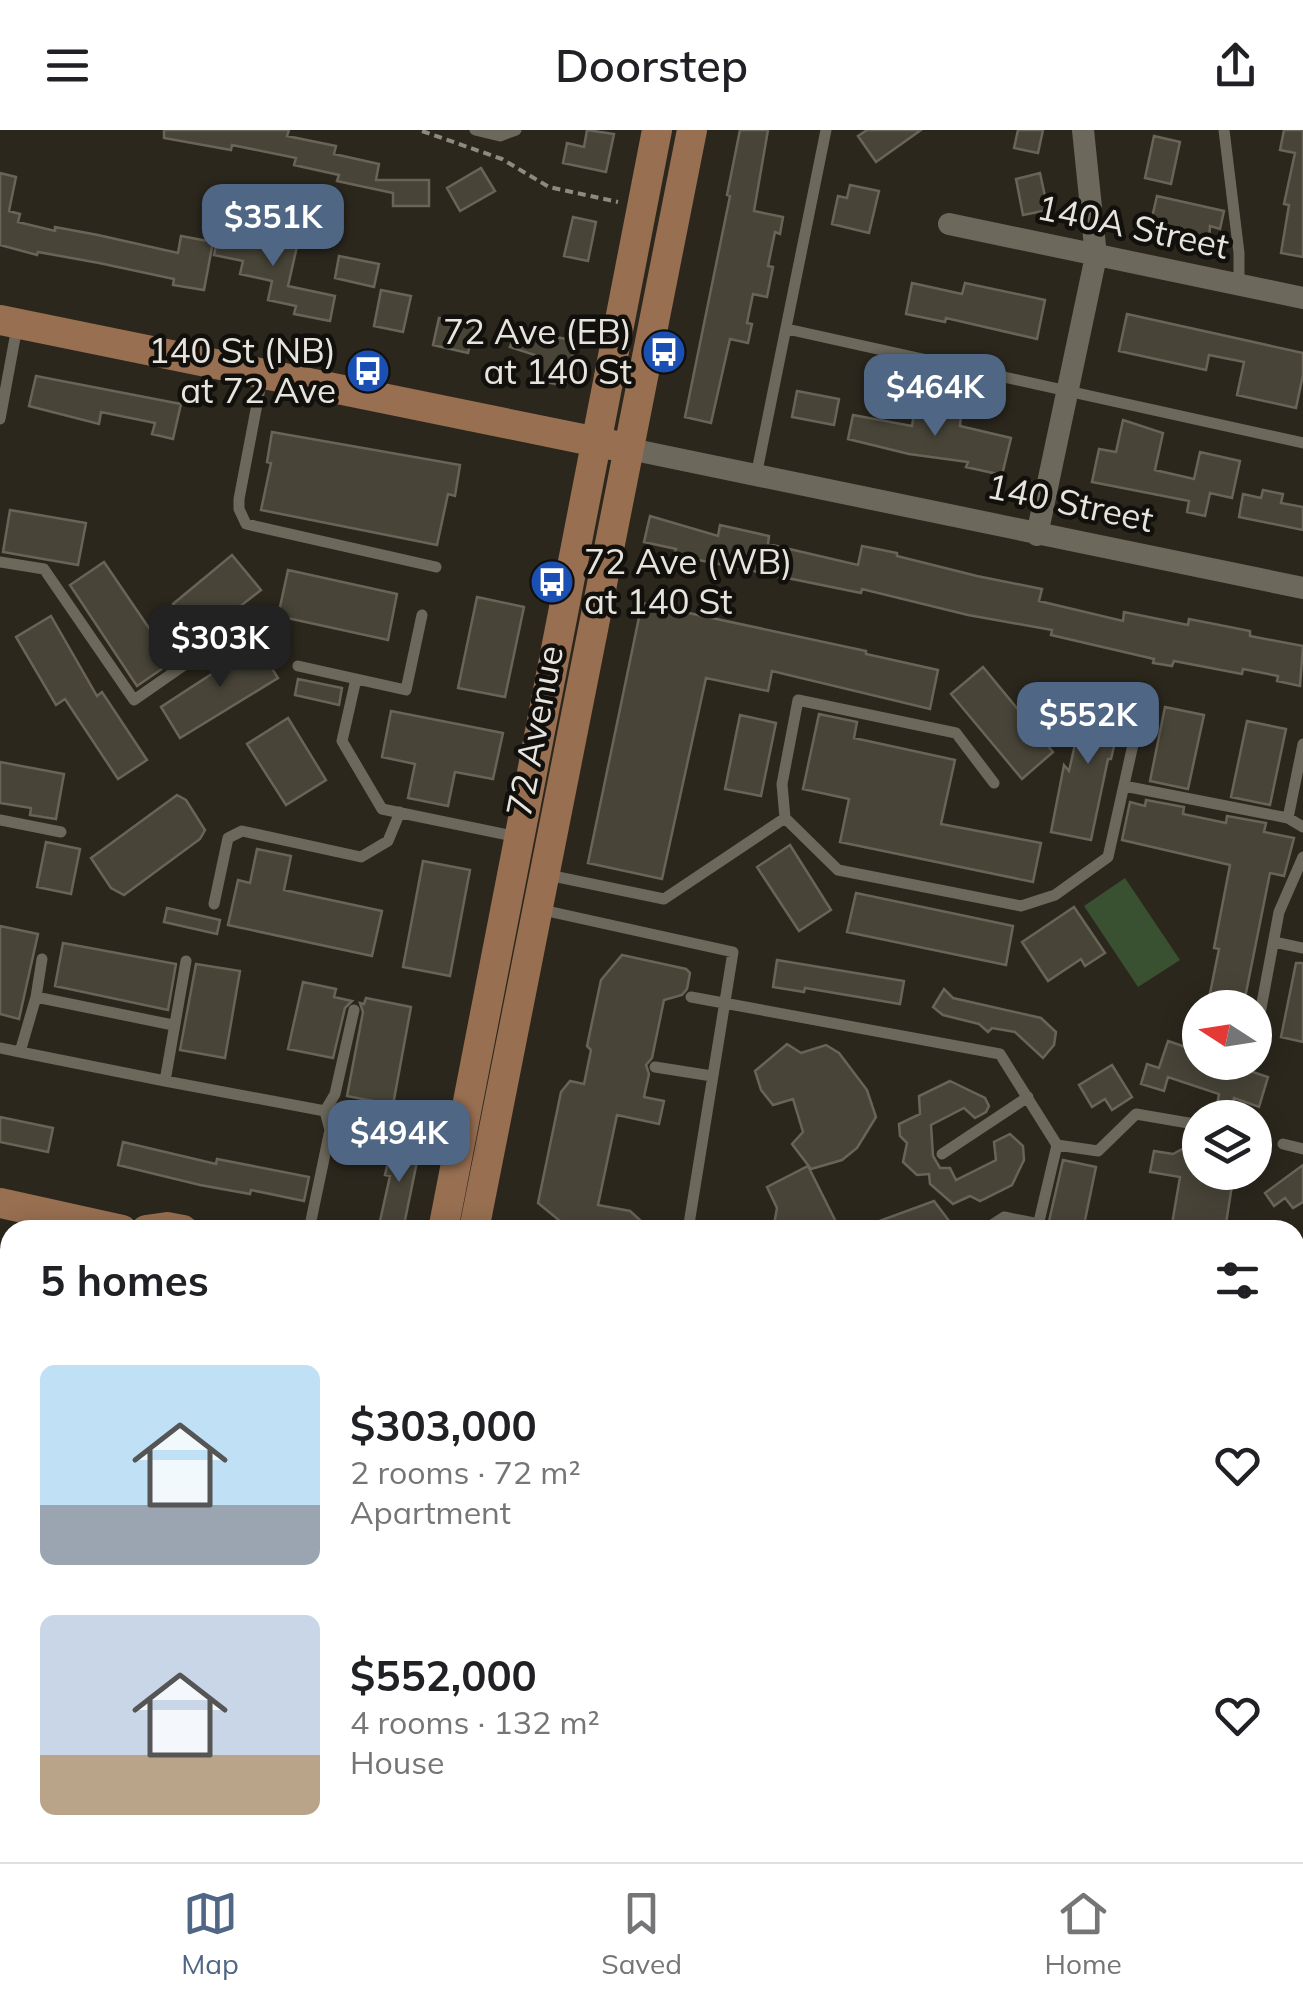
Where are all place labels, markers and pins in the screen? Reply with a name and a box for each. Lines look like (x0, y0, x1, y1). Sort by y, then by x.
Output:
pin: $351K (203, 184, 343, 269)
place label: 72 Ave (EB) at 140 St (443, 309, 632, 393)
place label: 140 St (NB) at 72 Ave (149, 328, 336, 412)
bus stop icon: 72 Ave (EB) at 140 St (641, 329, 687, 375)
bus stop icon: 140 St (NB) at 72 Ave (345, 348, 391, 394)
pin: $464K (865, 354, 1005, 439)
place label: 72 Ave (WB) at 140 St (584, 539, 792, 623)
bus stop icon: 72 Ave (WB) at 140 St (529, 559, 575, 605)
pin: $303K (150, 605, 290, 690)
pin: $552K (1018, 682, 1158, 767)
pin: $494K (329, 1100, 469, 1185)

